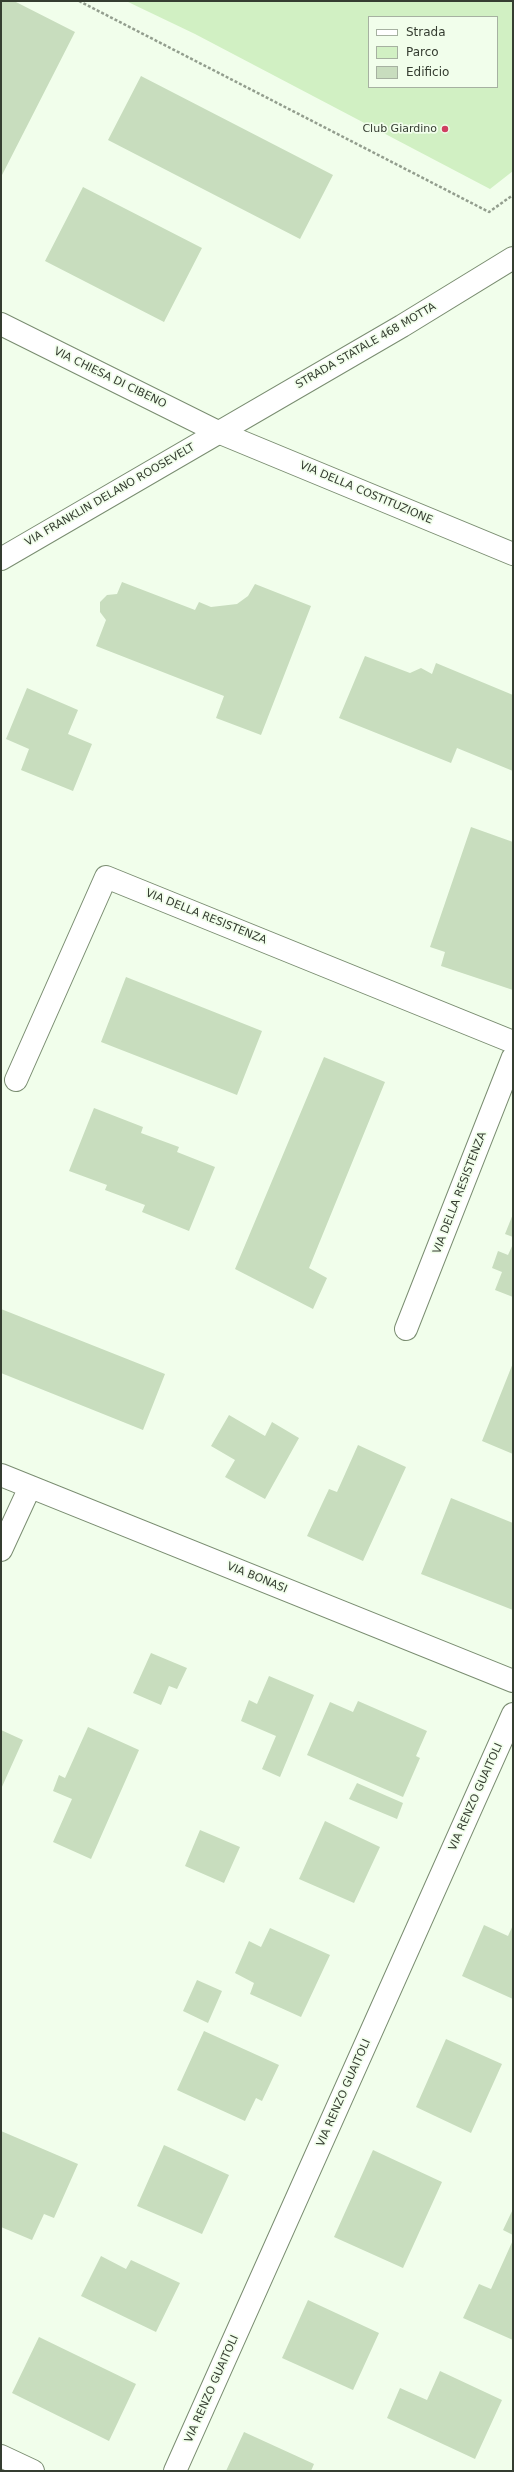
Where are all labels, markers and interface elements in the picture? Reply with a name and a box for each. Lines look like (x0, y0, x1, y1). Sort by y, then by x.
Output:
legend (368, 16, 498, 88)
text: Strada (406, 25, 446, 39)
text: Parco (406, 45, 439, 59)
text: Edificio (406, 65, 449, 79)
place label: Club Giardino (362, 122, 437, 136)
marker: Club Giardino (440, 124, 450, 134)
street label: STRADA STATALE 468 MOTTA (294, 300, 438, 392)
street label: VIA CHIESA DI CIBENO (52, 345, 168, 411)
street label: VIA FRANKLIN DELANO ROOSEVELT (23, 441, 197, 549)
street label: VIA DELLA COSTITUZIONE (298, 459, 434, 527)
street label: VIA DELLA RESISTENZA (143, 887, 269, 947)
street label: VIA DELLA RESISTENZA (431, 1130, 489, 1256)
street label: VIA BONASI (225, 1560, 289, 1596)
street label: VIA RENZO GUAITOLI (446, 1741, 506, 1853)
street label: VIA RENZO GUAITOLI (314, 2037, 374, 2149)
street label: VIA RENZO GUAITOLI (182, 2333, 242, 2445)

